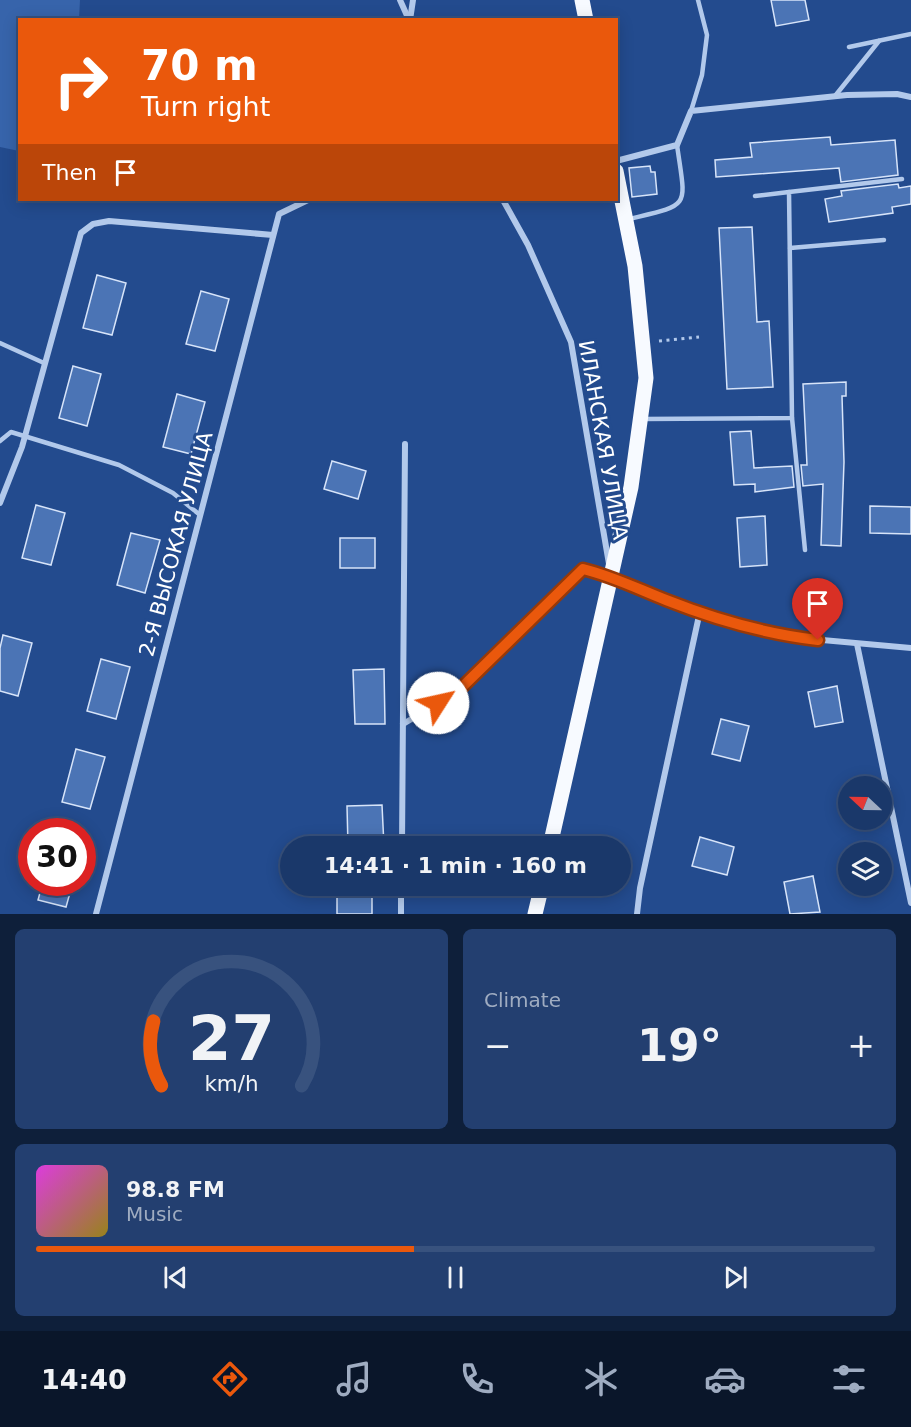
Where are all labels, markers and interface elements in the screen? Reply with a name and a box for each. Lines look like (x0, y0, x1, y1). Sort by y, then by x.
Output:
text: 70 m (141, 41, 258, 90)
icon: right (42, 42, 120, 120)
text: Turn right (141, 91, 270, 122)
icon: arrive (109, 156, 142, 189)
text: Then (42, 160, 97, 185)
street label: ИЛАНСКАЯ УЛИЦА (574, 339, 632, 542)
street label: 2-Я ВЫСОКАЯ УЛИЦА (134, 428, 218, 659)
pin (792, 578, 843, 640)
icon: arrive (801, 587, 834, 620)
position arrow (406, 671, 470, 735)
north arrow (838, 776, 892, 830)
map controls (838, 776, 892, 896)
speed limit sign: 30 (18, 818, 96, 896)
button: layers (838, 842, 892, 896)
text: 14:41 · 1 min · 160 m (324, 853, 587, 878)
text: Climate (484, 988, 561, 1012)
text: 27 (188, 1002, 275, 1075)
text: 19° (637, 1019, 722, 1072)
text: − (484, 1026, 512, 1065)
text: + (847, 1026, 875, 1065)
text: km/h (204, 1071, 259, 1096)
text: 98.8 FM (126, 1177, 225, 1202)
text: Music (126, 1202, 183, 1226)
icon: previous (159, 1261, 192, 1294)
icon: pause (439, 1261, 472, 1294)
icon: next (719, 1261, 752, 1294)
icon: directions (209, 1358, 251, 1400)
icon: music (333, 1358, 375, 1400)
icon: phone (456, 1358, 498, 1400)
icon: climate (580, 1358, 622, 1400)
icon: car (704, 1358, 746, 1400)
icon: filters (828, 1358, 870, 1400)
text: 14:40 (41, 1364, 127, 1395)

